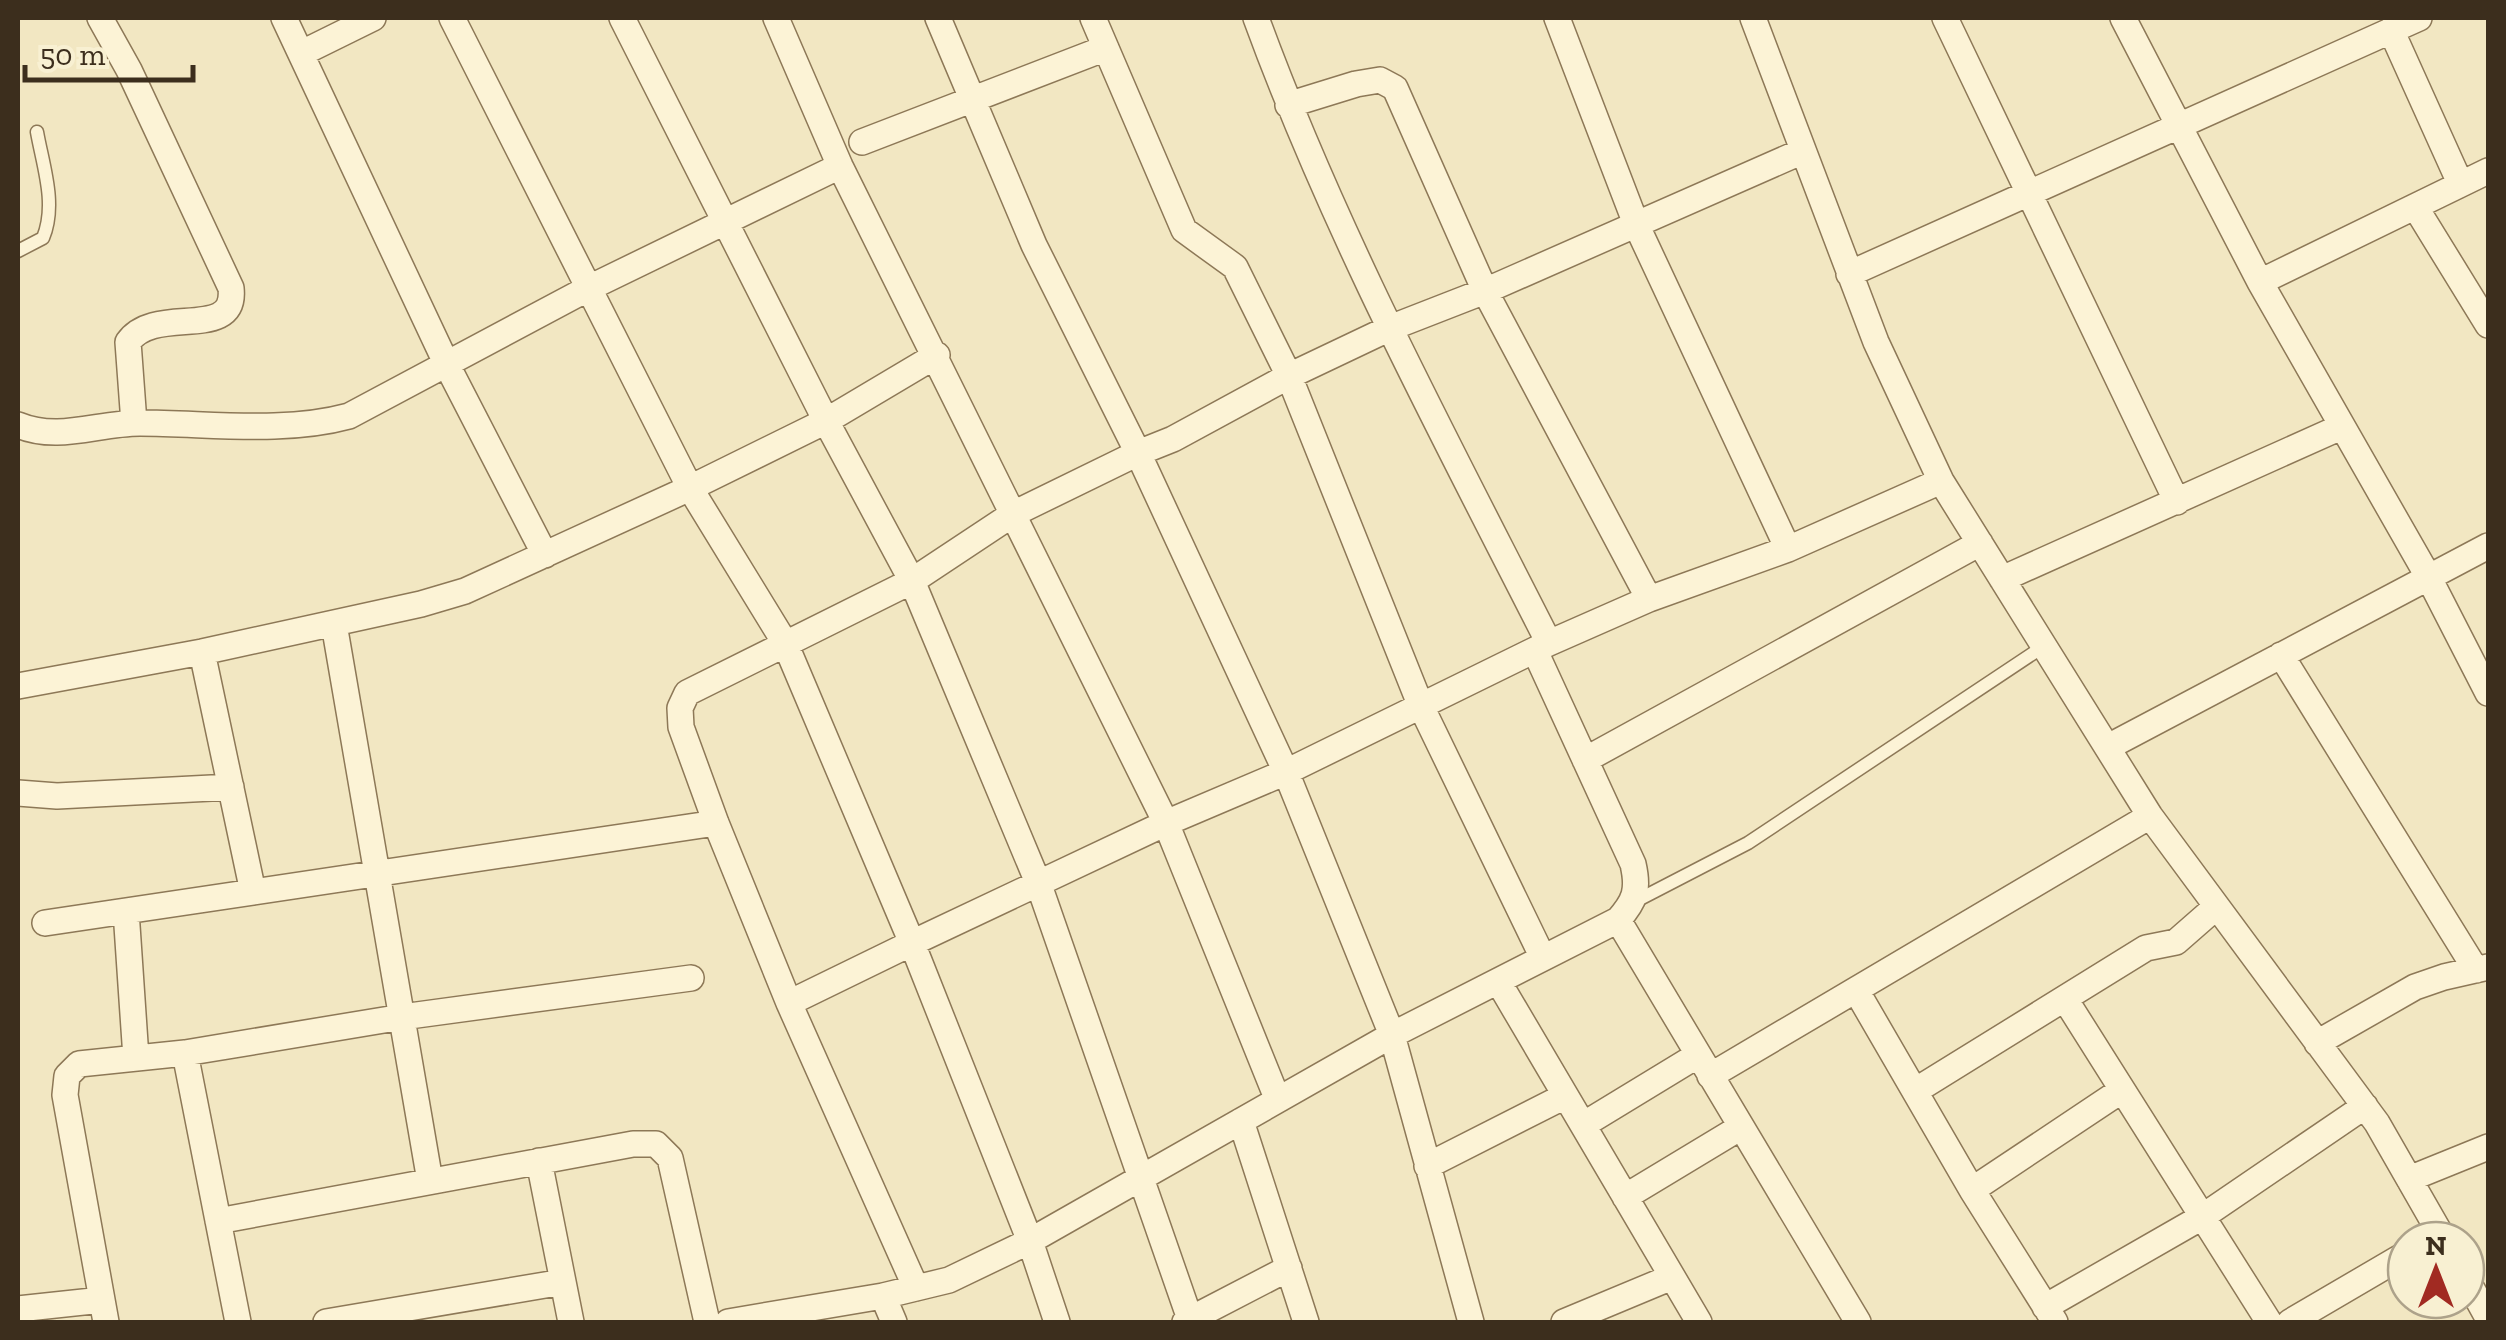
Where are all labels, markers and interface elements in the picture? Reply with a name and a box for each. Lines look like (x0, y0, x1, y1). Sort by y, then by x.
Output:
scale bar (25, 20, 192, 82)
text: 50 m (40, 37, 105, 73)
north arrow (2386, 1220, 2486, 1320)
text: N (2425, 1229, 2447, 1262)

